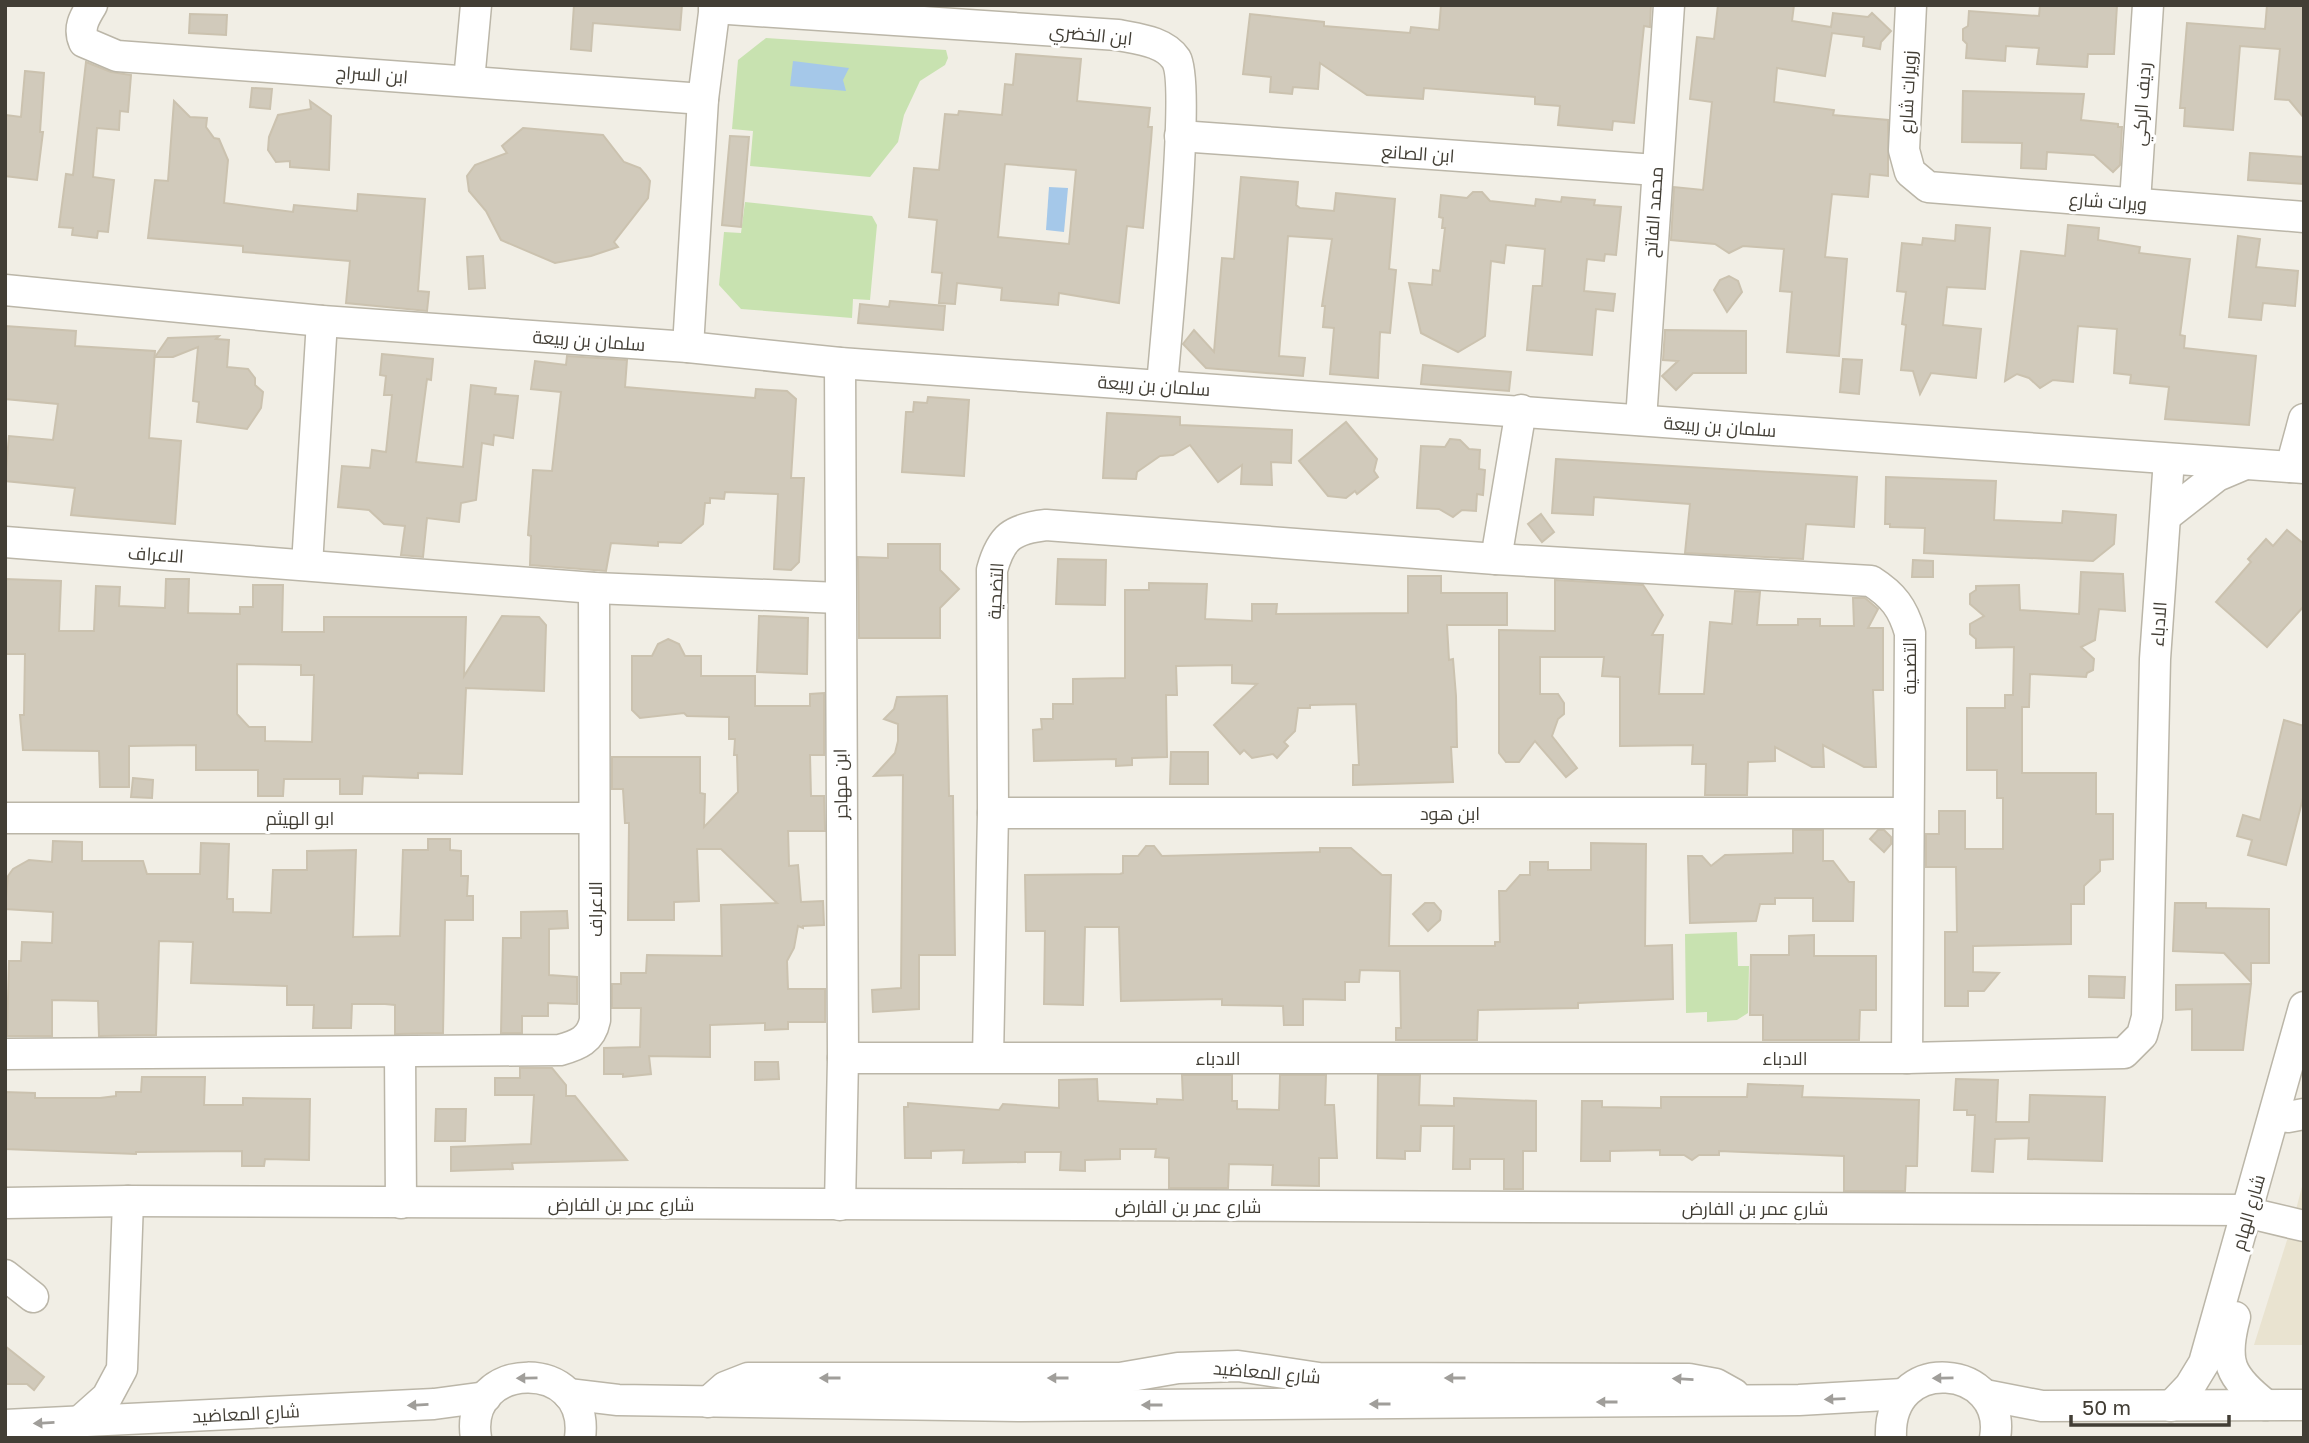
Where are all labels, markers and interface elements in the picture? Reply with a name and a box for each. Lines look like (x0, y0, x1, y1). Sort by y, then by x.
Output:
street label: ابن الخضري (1048, 19, 1134, 53)
street label: زويرات شارع (1894, 50, 1922, 134)
street label: ابن السراج (335, 61, 409, 89)
street label: رديف الركي (2127, 61, 2159, 147)
street label: ابن الصانع (1381, 139, 1455, 169)
street label: محمد الفاتح (1639, 166, 1669, 258)
street label: ويرات شارع (2068, 187, 2148, 217)
street label: سلمان بن ربيعة (532, 325, 646, 356)
street label: سلمان بن ربيعة (1097, 370, 1211, 401)
street label: سلمان بن ربيعة (1663, 411, 1777, 442)
street label: الاعراف (127, 541, 185, 568)
street label: التضحية (983, 562, 1007, 620)
street label: الادباء (2145, 601, 2171, 647)
street label: التضحية (1898, 638, 1920, 695)
street label: ابن مهاجر (828, 748, 853, 821)
street label: ابن هود (1420, 802, 1480, 825)
street label: ابو الهيثم (266, 807, 334, 831)
street label: الاعراف (584, 881, 607, 937)
street label: الادباء (1195, 1047, 1241, 1069)
street label: الادباء (1762, 1047, 1808, 1069)
street label: شارع الهام (2227, 1172, 2271, 1253)
street label: شارع عمر بن الفارض (548, 1193, 694, 1217)
street label: شارع عمر بن الفارض (1115, 1195, 1261, 1219)
street label: شارع عمر بن الفارض (1682, 1197, 1828, 1221)
street label: شارع المعاضيد (1212, 1356, 1322, 1390)
one-way arrow (516, 1372, 538, 1384)
one-way arrow (819, 1372, 841, 1384)
one-way arrow (1047, 1372, 1069, 1384)
one-way arrow (1444, 1372, 1466, 1384)
one-way arrow (1932, 1372, 1954, 1383)
one-way arrow (1671, 1374, 1693, 1385)
scale bar (2071, 1384, 2228, 1428)
one-way arrow (1824, 1394, 1846, 1405)
text: 50 m (2082, 1394, 2131, 1420)
one-way arrow (1596, 1396, 1618, 1408)
one-way arrow (1369, 1398, 1391, 1409)
street label: شارع المعاضيد (192, 1399, 300, 1429)
one-way arrow (406, 1399, 428, 1410)
one-way arrow (1141, 1399, 1163, 1411)
one-way arrow (32, 1417, 54, 1428)

